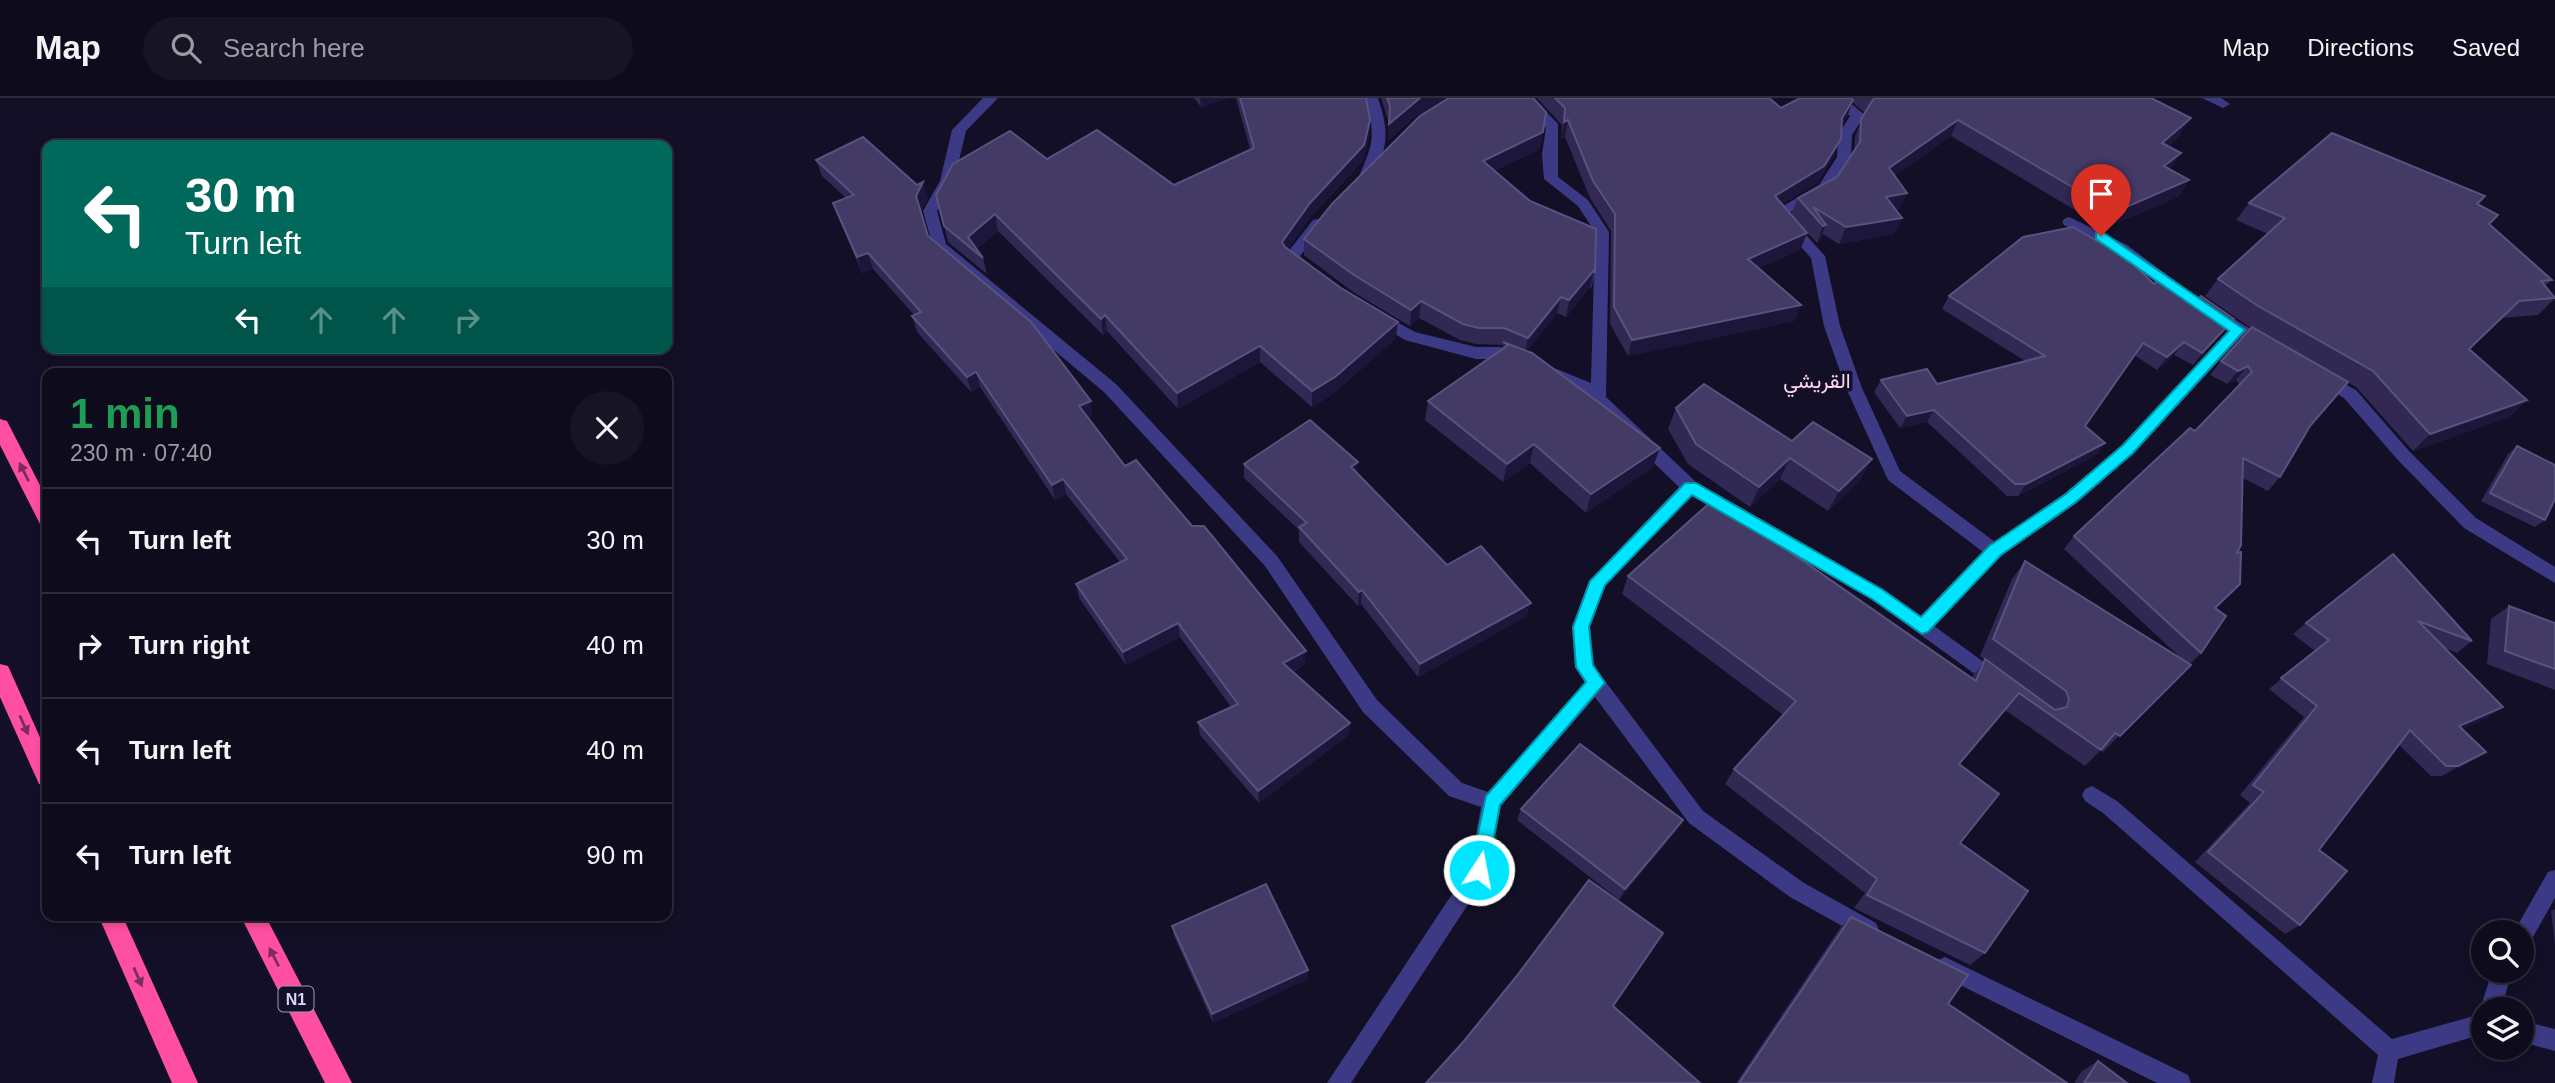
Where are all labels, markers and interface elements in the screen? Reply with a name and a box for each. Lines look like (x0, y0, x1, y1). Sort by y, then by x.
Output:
search box (143, 17, 633, 80)
text: Map (35, 29, 101, 66)
icon: search (167, 29, 205, 67)
text: Search here (223, 33, 365, 63)
text: Map (2223, 34, 2269, 61)
text: Directions (2307, 34, 2414, 61)
text: Saved (2452, 34, 2520, 61)
pin (2071, 164, 2131, 236)
icon: left (70, 168, 161, 259)
text: 30 m (185, 168, 297, 222)
icon: arrive (2082, 175, 2120, 213)
text: Turn left (185, 225, 301, 261)
icon: left (229, 301, 267, 339)
icon: ahead (302, 301, 340, 339)
icon: ahead (375, 301, 413, 339)
icon: right (448, 301, 486, 339)
district label: القريشي (1783, 369, 1851, 398)
text: 1 min (70, 390, 180, 437)
button: close (570, 391, 644, 465)
text: 230 m · 07:40 (70, 440, 212, 466)
one-way arrow (18, 462, 29, 482)
icon: left (70, 522, 108, 560)
text: Turn left (129, 525, 231, 555)
text: 30 m (586, 525, 644, 555)
icon: right (70, 627, 108, 665)
text: Turn right (129, 630, 250, 660)
text: 40 m (586, 630, 644, 660)
one-way arrow (18, 715, 30, 735)
icon: left (70, 732, 108, 770)
text: Turn left (129, 735, 231, 765)
text: 40 m (586, 735, 644, 765)
position arrow (1442, 833, 1516, 907)
icon: left (70, 837, 108, 875)
text: Turn left (129, 840, 231, 870)
text: 90 m (586, 840, 644, 870)
map controls (2471, 920, 2534, 1060)
button: search (2471, 920, 2534, 983)
one-way arrow (268, 947, 279, 967)
one-way arrow (133, 967, 144, 988)
road number: N1 (278, 986, 314, 1012)
button: layers (2471, 997, 2534, 1060)

